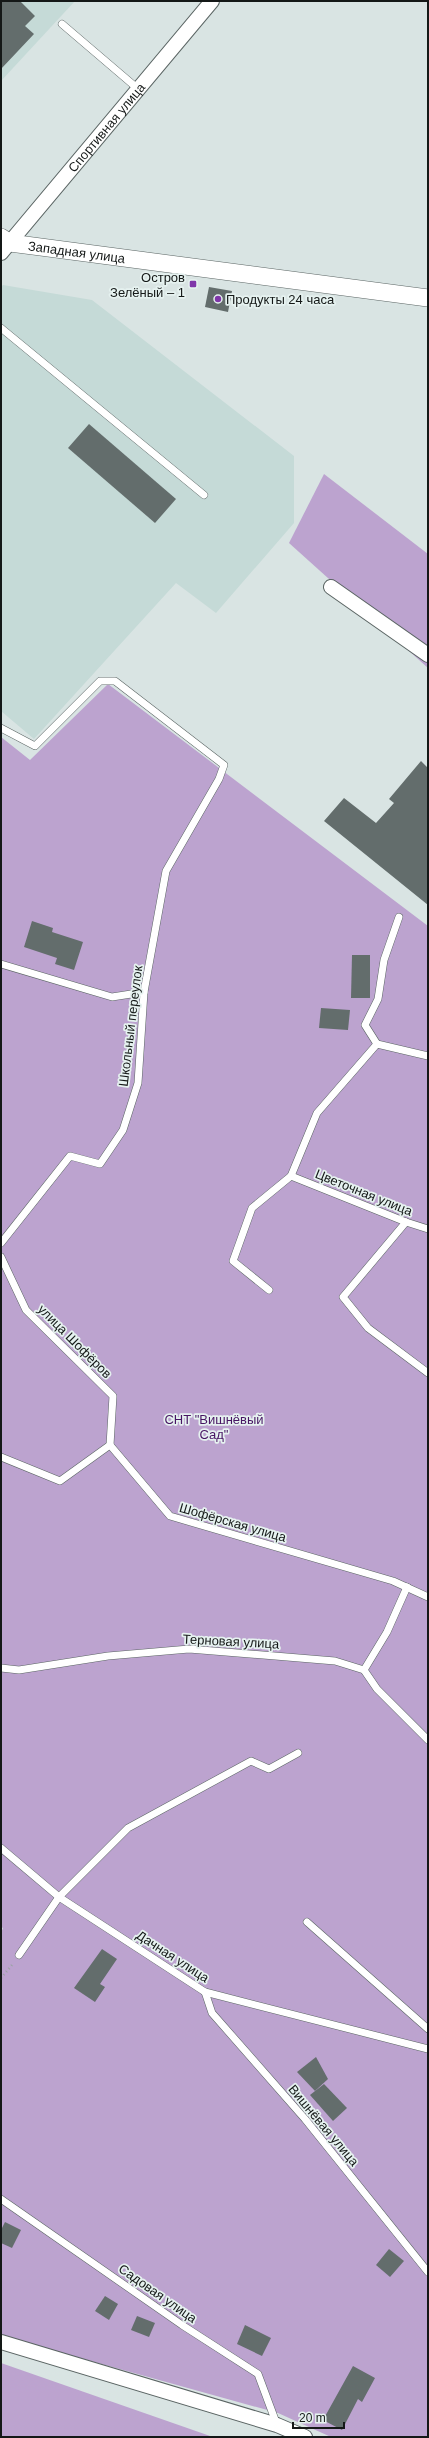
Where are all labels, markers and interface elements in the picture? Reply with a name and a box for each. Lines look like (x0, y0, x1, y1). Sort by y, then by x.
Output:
street label: Спортивная улица (65, 79, 149, 175)
street label: Западная улица (27, 238, 127, 266)
place label: Остров Зелёный – 1 (110, 270, 185, 300)
marker: Остров Зелёный – 1 (188, 279, 198, 289)
place label: Продукты 24 часа (226, 292, 335, 307)
marker: Продукты 24 часа (213, 294, 223, 304)
street label: Школьный переулок (116, 964, 145, 1087)
street label: Цветочная улица (313, 1166, 415, 1219)
street label: улица Шофёров (35, 1301, 115, 1381)
park label: СНТ "Вишнёвый Сад" (164, 1412, 264, 1442)
street label: Шофёрская улица (178, 1500, 289, 1545)
street label: Терновая улица (182, 1631, 280, 1652)
street label: Дачная улица (134, 1927, 212, 1986)
street label: Вишнёвая улица (285, 2082, 362, 2169)
street label: Садовая улица (116, 2261, 200, 2326)
scale bar (293, 2404, 344, 2430)
text: 20 m (299, 2411, 326, 2425)

